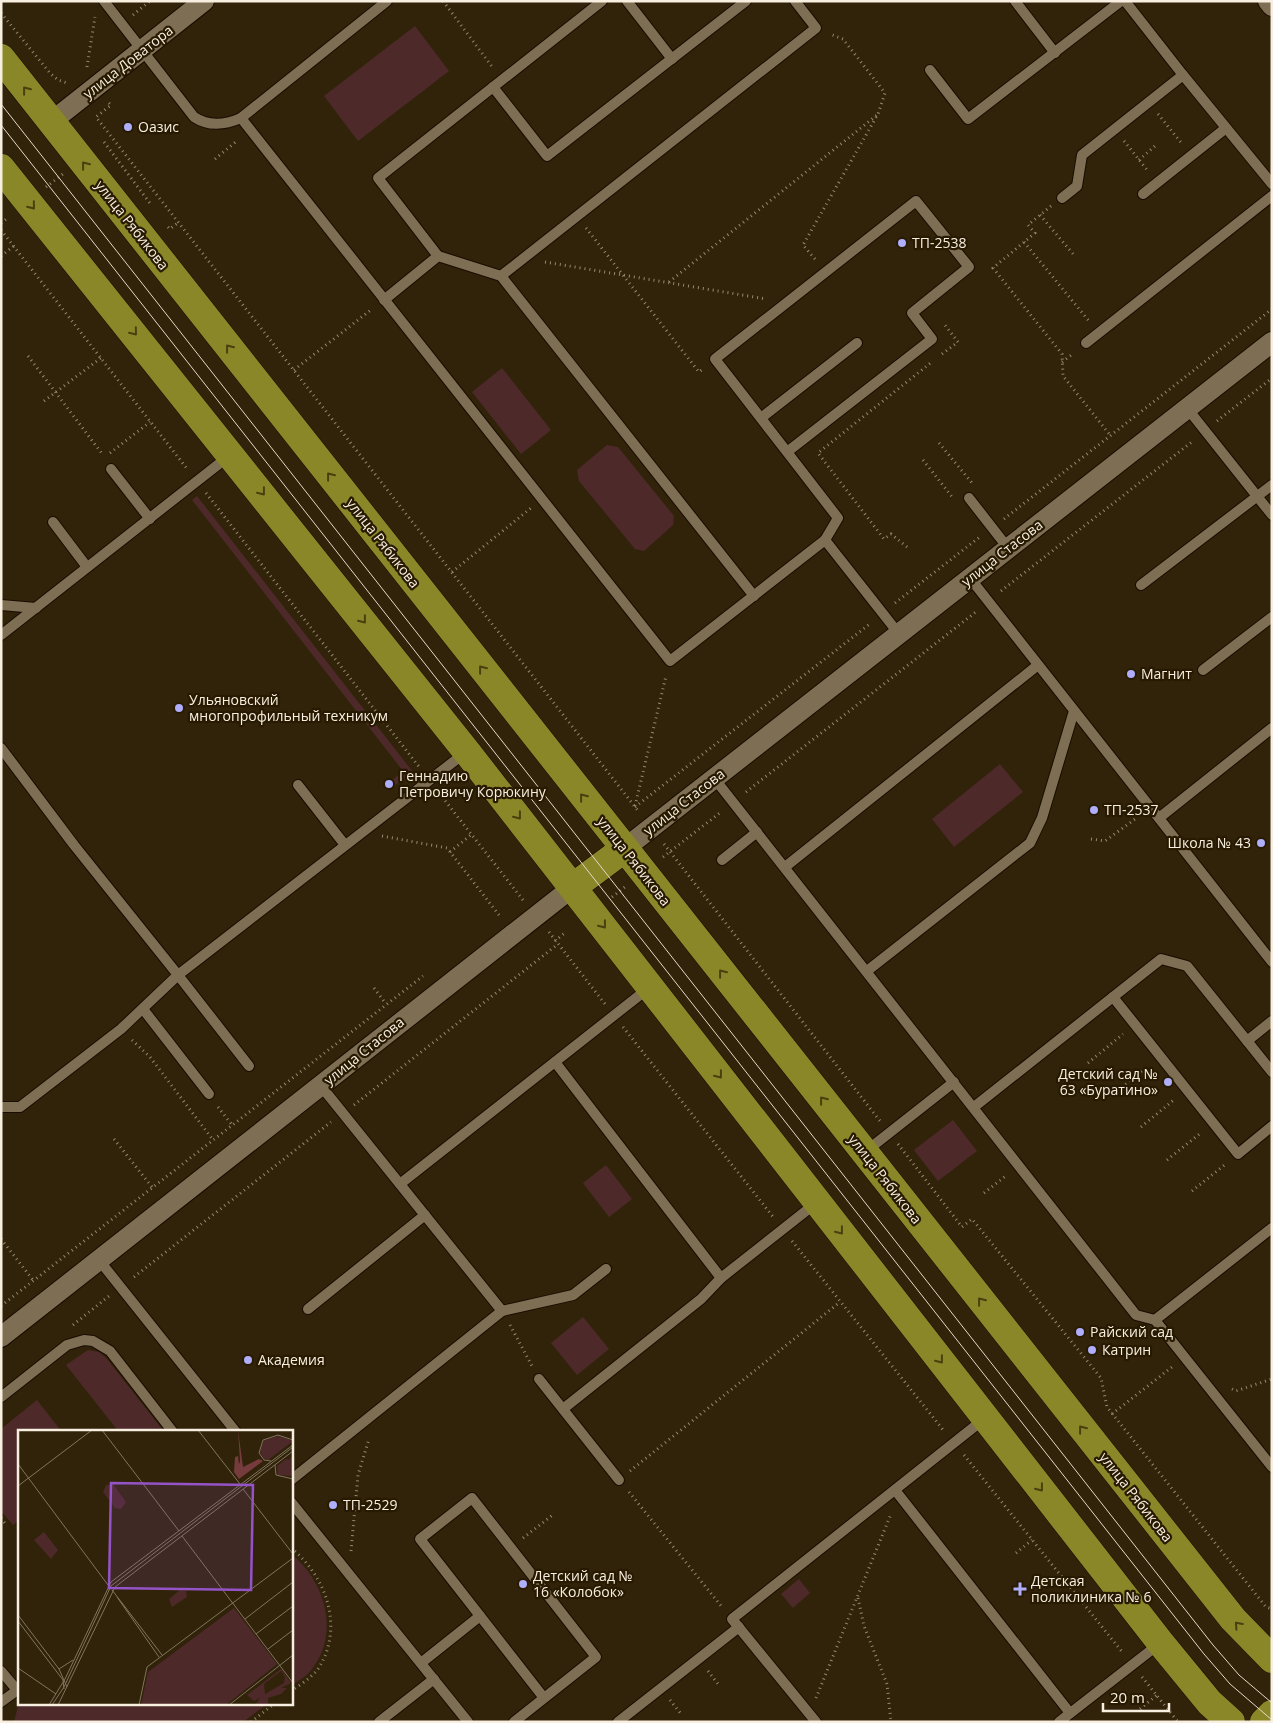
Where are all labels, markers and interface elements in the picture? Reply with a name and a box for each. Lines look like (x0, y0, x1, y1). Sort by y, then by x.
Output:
street label: улица Доватора (79, 20, 177, 103)
one-way arrow (24, 87, 32, 96)
place label: Оазис (138, 117, 179, 136)
marker: Оазис (122, 121, 134, 133)
one-way arrow (82, 162, 91, 171)
street label: улица Рябикова (91, 176, 173, 273)
one-way arrow (26, 200, 34, 209)
place label: ТП-2538 (912, 233, 966, 252)
marker: ТП-2538 (896, 237, 908, 249)
one-way arrow (128, 327, 137, 336)
one-way arrow (227, 345, 235, 354)
one-way arrow (327, 473, 335, 482)
one-way arrow (256, 487, 265, 496)
street label: улица Рябикова (342, 494, 424, 591)
street label: улица Стасова (957, 515, 1046, 590)
one-way arrow (357, 614, 365, 623)
place label: Магнит (1141, 664, 1192, 683)
one-way arrow (480, 666, 488, 675)
marker: Магнит (1125, 668, 1137, 680)
place label: Ульяновский многопрофильный техникум (189, 690, 388, 725)
marker: Ульяновский многопрофильный техникум (173, 702, 185, 714)
street label: улица Стасова (639, 764, 728, 839)
place label: Геннадию Петровичу Корюкину (399, 766, 547, 801)
marker: Геннадию Петровичу Корюкину (383, 778, 395, 790)
one-way arrow (580, 793, 589, 802)
place label: ТП-2537 (1104, 800, 1158, 819)
marker: ТП-2537 (1088, 804, 1100, 816)
one-way arrow (512, 810, 520, 819)
street label: улица Рябикова (593, 812, 675, 909)
place label: Школа № 43 (1168, 833, 1251, 852)
marker: Школа № 43 (1255, 837, 1267, 849)
one-way arrow (597, 919, 605, 928)
one-way arrow (719, 969, 728, 979)
street label: улица Стасова (320, 1012, 408, 1089)
place label: Детский сад № 63 «Буратино» (1058, 1064, 1158, 1099)
one-way arrow (714, 1069, 722, 1078)
marker: Детский сад № 63 «Буратино» (1162, 1076, 1174, 1088)
one-way arrow (820, 1097, 828, 1106)
street label: улица Рябикова (844, 1130, 926, 1227)
one-way arrow (835, 1225, 843, 1234)
one-way arrow (979, 1298, 987, 1307)
place label: Райский сад (1090, 1322, 1173, 1341)
marker: Райский сад (1074, 1326, 1086, 1338)
place label: Катрин (1102, 1340, 1151, 1359)
marker: Катрин (1086, 1344, 1098, 1356)
place label: Академия (258, 1350, 325, 1369)
marker: Академия (242, 1354, 254, 1366)
one-way arrow (934, 1354, 943, 1364)
one-way arrow (1080, 1426, 1088, 1435)
inset map (18, 1430, 292, 1706)
street label: улица Рябикова (1095, 1448, 1177, 1545)
one-way arrow (1034, 1482, 1042, 1491)
place label: ТП-2529 (343, 1495, 397, 1514)
marker: ТП-2529 (327, 1499, 339, 1511)
place label: Детский сад № 16 «Колобок» (533, 1566, 633, 1601)
place label: Детская поликлиника № 6 (1031, 1571, 1151, 1606)
marker: Детский сад № 16 «Колобок» (517, 1578, 529, 1590)
marker: Детская поликлиника № 6 (1013, 1582, 1027, 1596)
one-way arrow (1235, 1621, 1244, 1630)
scale bar (1103, 1680, 1169, 1712)
text: 20 m (1110, 1687, 1145, 1707)

